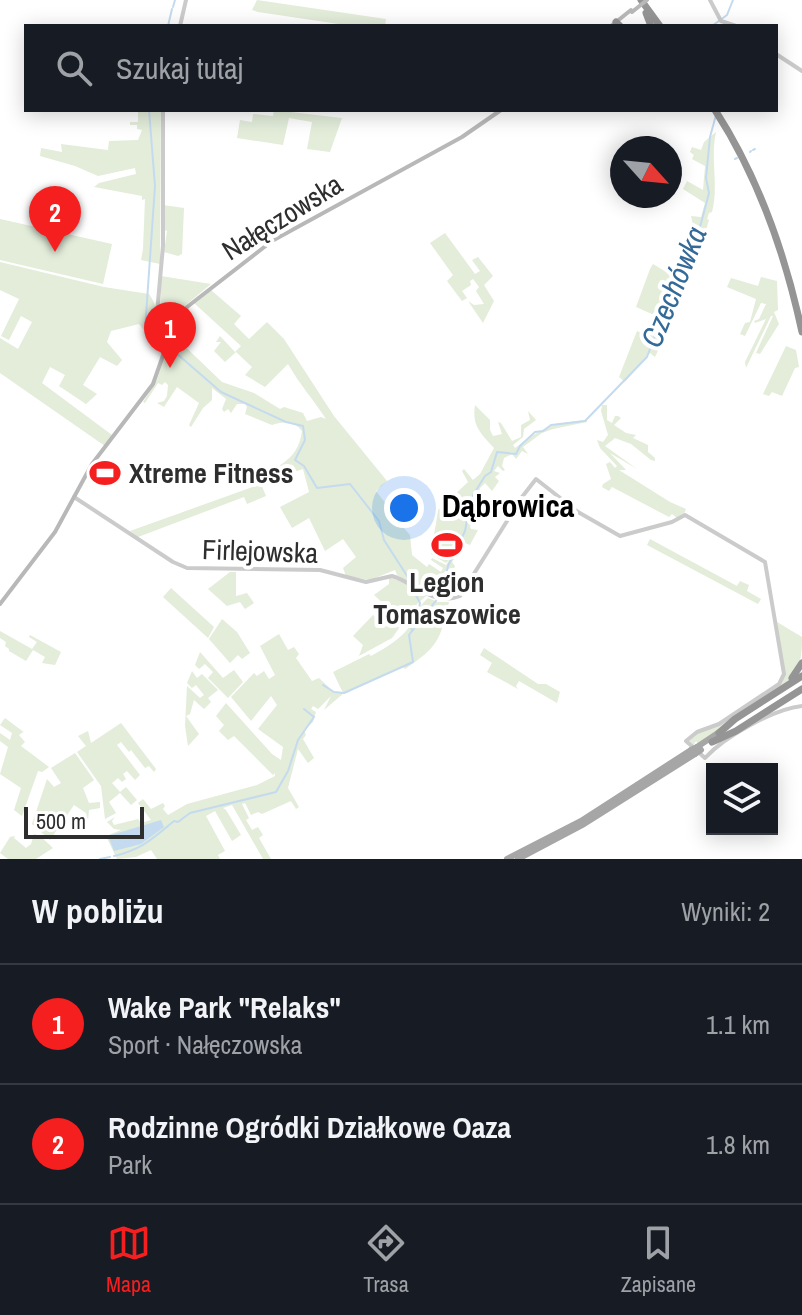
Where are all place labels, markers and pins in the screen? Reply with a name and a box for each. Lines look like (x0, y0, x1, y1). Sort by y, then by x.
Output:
pin: 2 (29, 186, 81, 252)
pin: 1 (144, 302, 196, 368)
place label: Xtreme Fitness (129, 454, 294, 492)
sports icon: Xtreme Fitness (88, 456, 122, 490)
sports icon: Legion Tomaszowice (430, 528, 464, 562)
place label: Legion Tomaszowice (373, 563, 521, 633)

